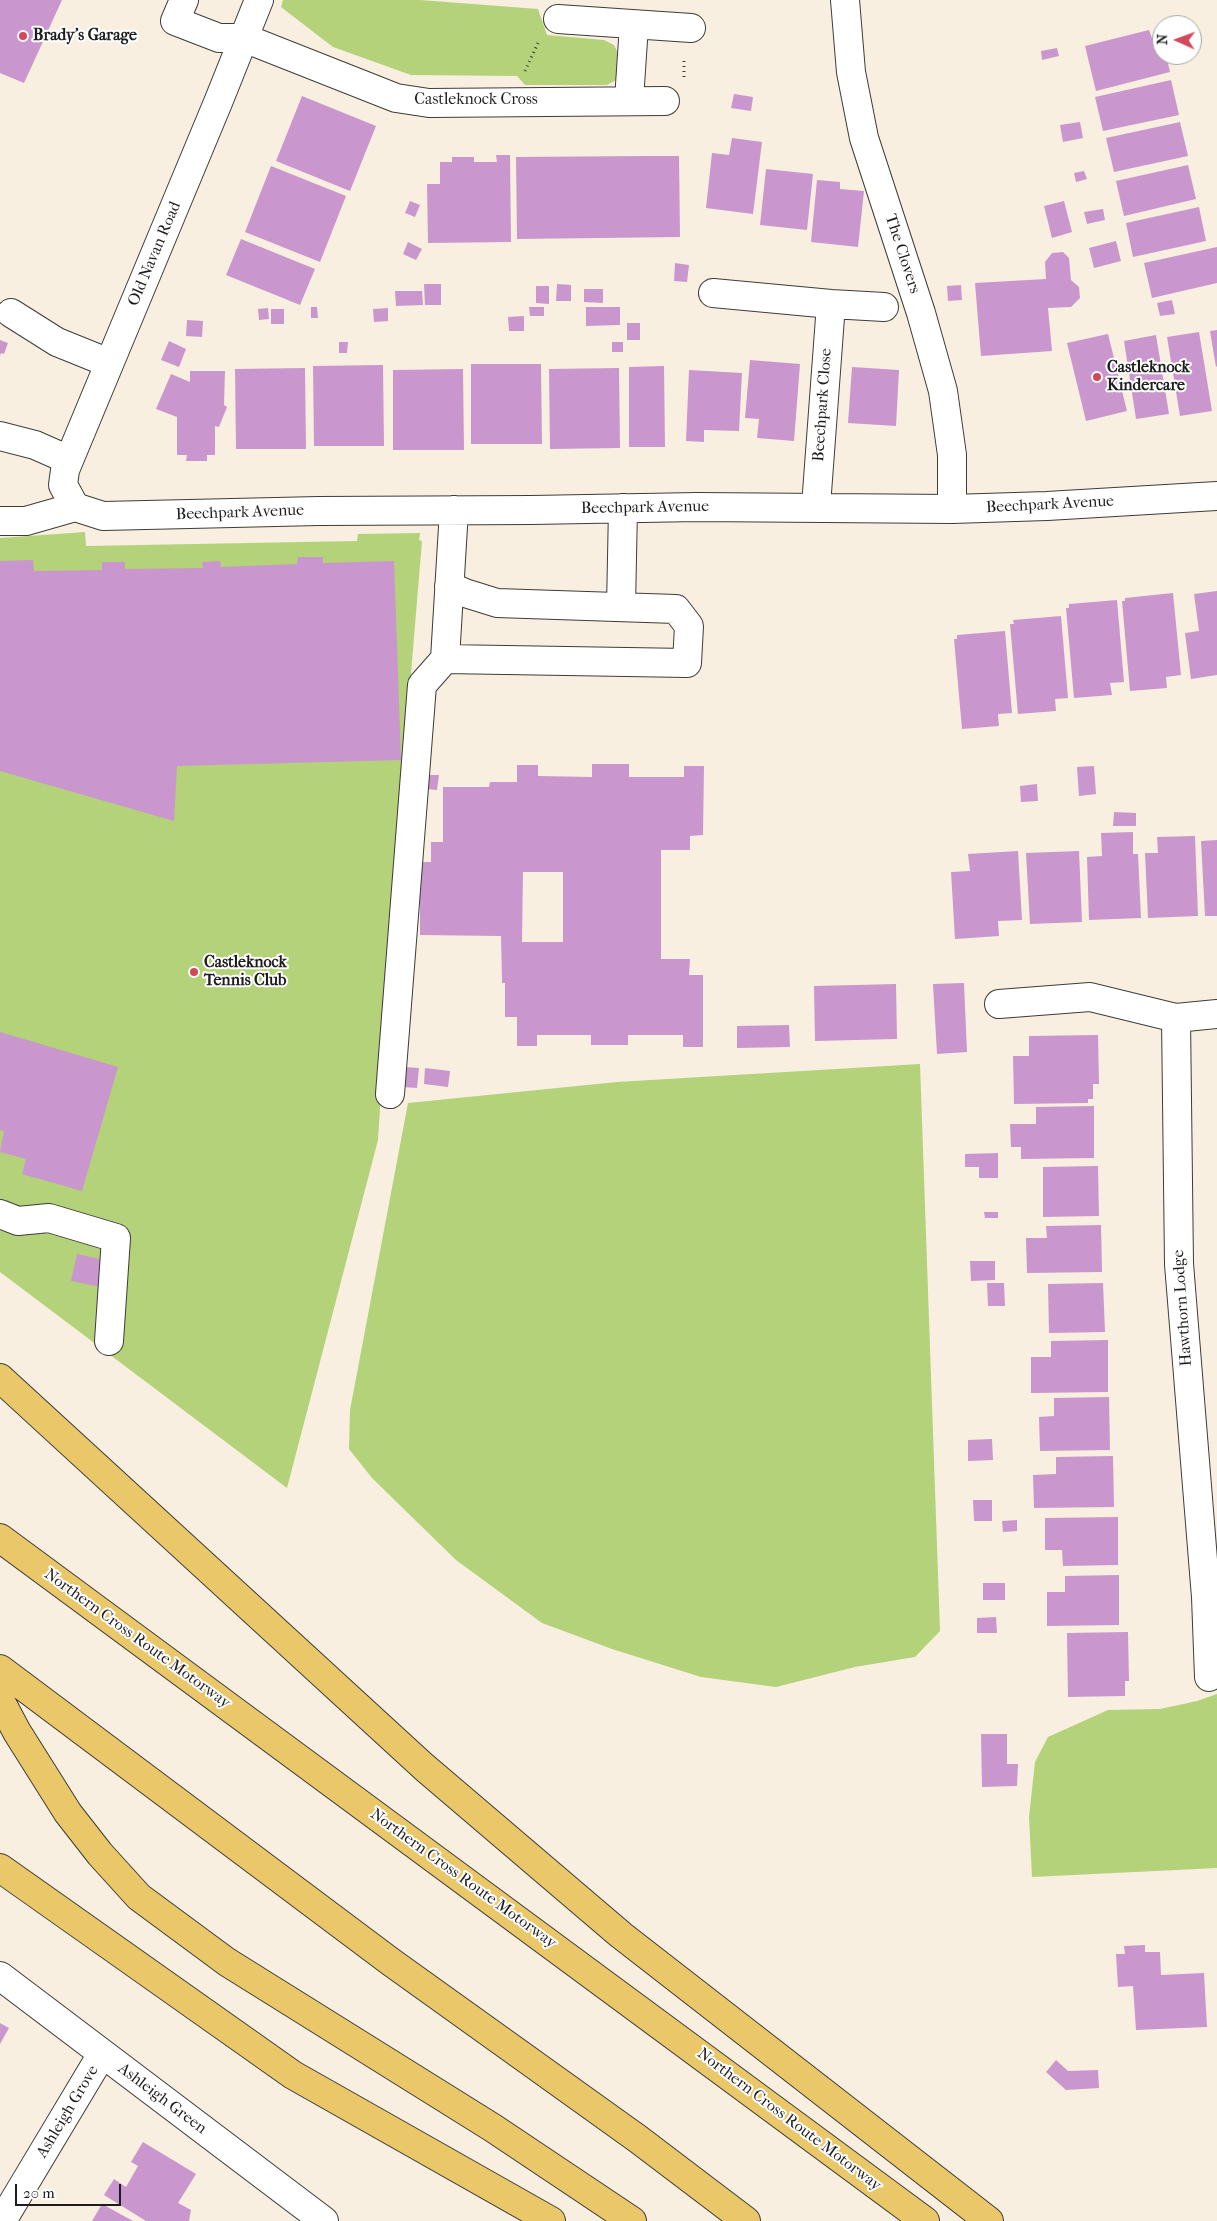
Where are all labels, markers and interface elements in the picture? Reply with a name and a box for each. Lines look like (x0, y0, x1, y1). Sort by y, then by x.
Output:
north arrow (1152, 15, 1202, 65)
place label: Brady's Garage (33, 26, 137, 46)
marker: Brady's Garage (17, 30, 29, 42)
text: N (1154, 34, 1171, 45)
street label: Castleknock Cross (414, 90, 538, 110)
street label: Old Navan Road (124, 199, 186, 309)
street label: The Clovers (880, 212, 924, 296)
street label: Beechpark Close (809, 348, 837, 462)
place label: Castleknock Kindercare (1107, 358, 1190, 396)
marker: Castleknock Kindercare (1091, 371, 1103, 383)
street label: Beechpark Avenue (985, 492, 1115, 518)
street label: Beechpark Avenue (581, 497, 709, 519)
street label: Beechpark Avenue (176, 501, 304, 525)
place label: Castleknock Tennis Club (204, 953, 287, 991)
marker: Castleknock Tennis Club (188, 966, 200, 978)
street label: Hawthorn Lodge (1169, 1249, 1197, 1367)
street label: Northern Cross Route Motorway (40, 1565, 234, 1713)
street label: Northern Cross Route Motorway (366, 1805, 560, 1953)
street label: Northern Cross Route Motorway (693, 2044, 885, 2196)
street label: Ashleigh Green (114, 2059, 210, 2139)
street label: Ashleigh Grove (33, 2062, 103, 2162)
scale bar (18, 2174, 124, 2206)
text: 20 m (23, 2184, 55, 2202)

